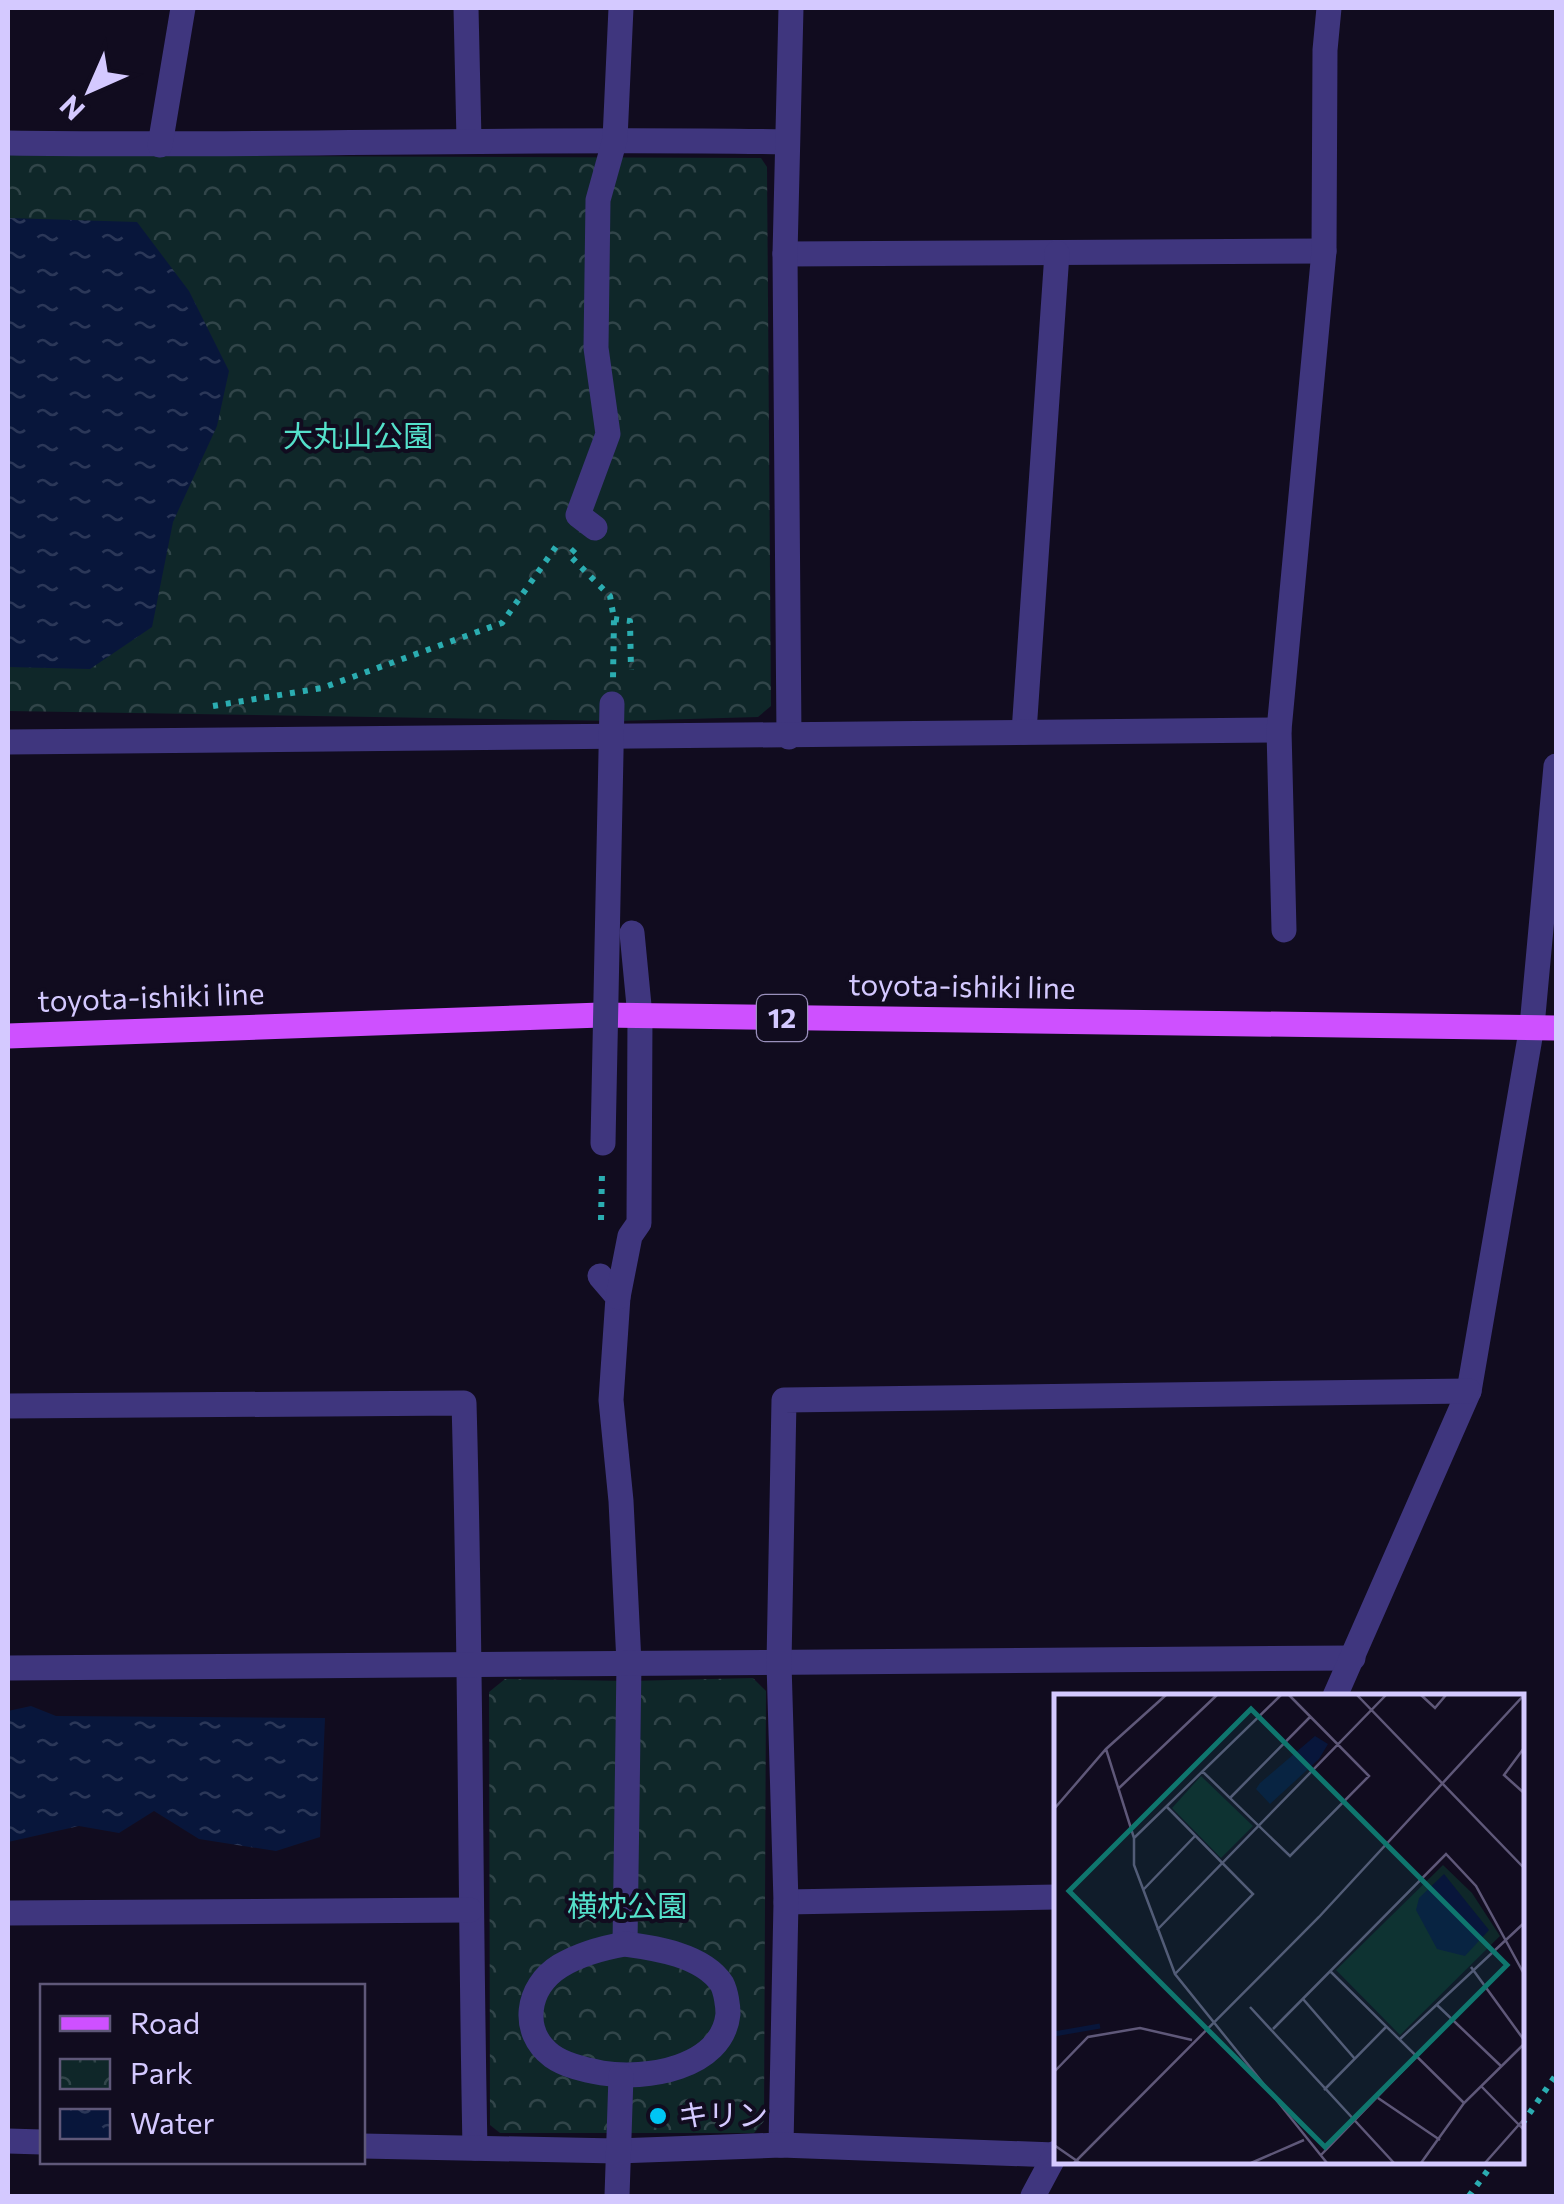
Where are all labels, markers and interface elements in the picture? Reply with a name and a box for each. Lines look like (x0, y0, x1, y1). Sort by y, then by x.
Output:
north arrow (40, 40, 140, 140)
text: N (52, 89, 91, 128)
park label: 大丸山公園 (283, 416, 433, 453)
street label: toyota-ishiki line (848, 964, 1076, 1005)
street label: toyota-ishiki line (37, 973, 265, 1018)
road number: 12 (757, 995, 807, 1041)
inset map (1054, 1694, 1524, 2164)
park label: 横枕公園 (567, 1886, 687, 1923)
legend (40, 1984, 365, 2164)
text: Road (130, 2003, 200, 2040)
text: Park (130, 2053, 193, 2090)
place label: キリン (678, 2095, 768, 2132)
text: Water (130, 2103, 215, 2140)
marker: キリン (647, 2105, 669, 2127)

